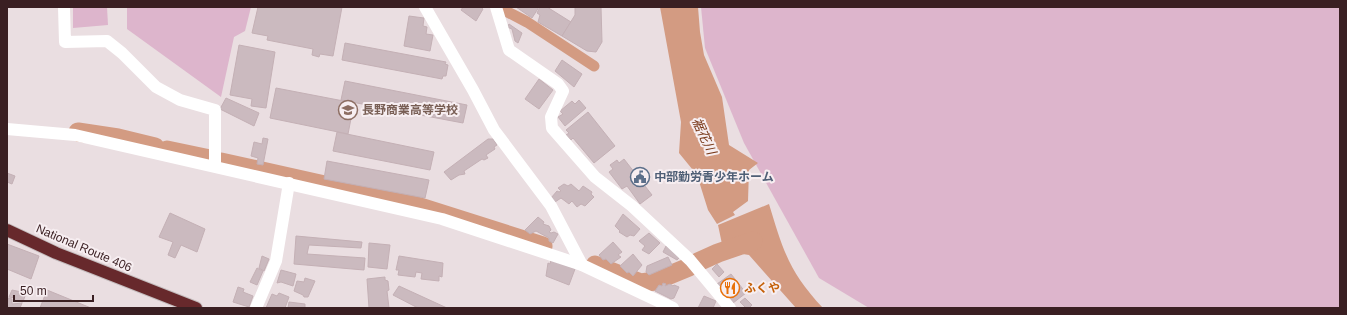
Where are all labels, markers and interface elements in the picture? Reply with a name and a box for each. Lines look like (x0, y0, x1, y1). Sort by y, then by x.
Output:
school or university icon: 長野商業高等学校 (337, 99, 359, 121)
place label: 長野商業高等学校 (362, 103, 458, 117)
water label: 裾花川 (689, 115, 720, 159)
public building icon: 中部勤労青少年ホーム (629, 166, 651, 188)
place label: 中部勤労青少年ホーム (654, 170, 774, 184)
street label: National Route 406 (34, 221, 134, 275)
scale bar (14, 277, 93, 303)
restaurant icon: ふくや (719, 277, 741, 299)
place label: ふくや (744, 281, 780, 295)
text: 50 m (20, 284, 47, 298)

